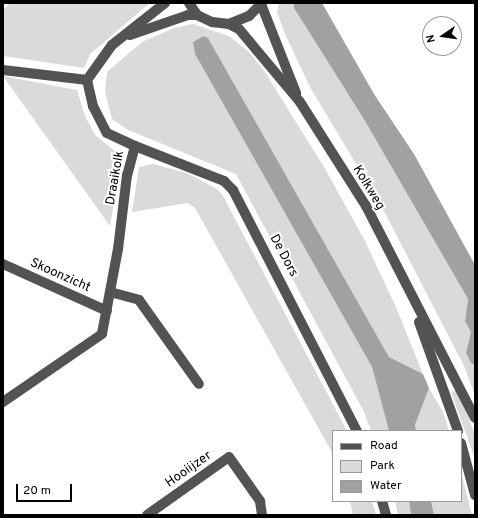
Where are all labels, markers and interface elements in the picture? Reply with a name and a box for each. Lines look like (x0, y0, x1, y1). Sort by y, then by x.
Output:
north arrow (422, 16, 462, 56)
text: N (424, 33, 439, 44)
street label: Draaikolk (104, 150, 128, 206)
street label: Kolkweg (349, 163, 387, 213)
street label: De Dors (265, 232, 301, 280)
street label: Skoonzicht (27, 256, 93, 296)
legend (332, 430, 462, 502)
text: Road (370, 438, 398, 454)
street label: Hooiijzer (163, 448, 215, 492)
text: Park (370, 458, 395, 474)
scale bar (18, 476, 74, 502)
text: Water (370, 478, 402, 494)
text: 20 m (23, 483, 51, 499)

